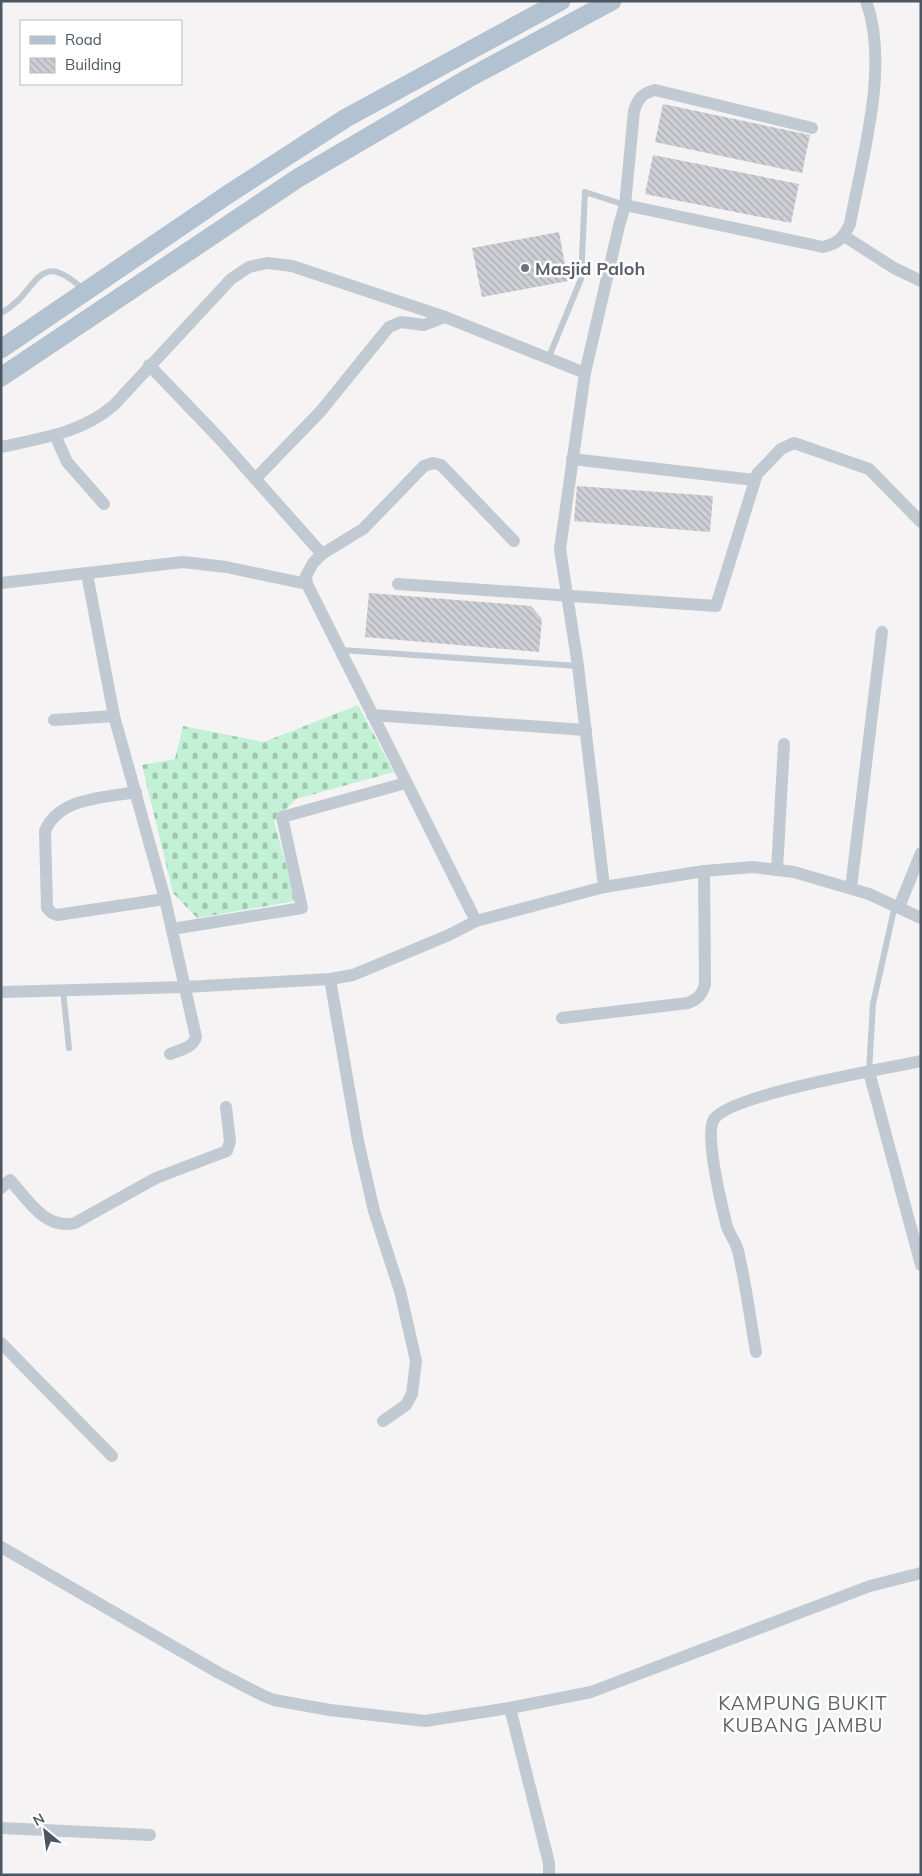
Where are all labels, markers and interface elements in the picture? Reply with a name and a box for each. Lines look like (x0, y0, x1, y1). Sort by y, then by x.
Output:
legend (20, 20, 182, 85)
text: Road (65, 30, 102, 49)
text: Building (65, 55, 121, 74)
place label: Masjid Paloh (535, 257, 645, 280)
marker: Masjid Paloh (519, 262, 531, 274)
district label: KAMPUNG BUKIT KUBANG JAMBU (718, 1691, 888, 1737)
north arrow (20, 1806, 70, 1856)
text: N (30, 1809, 48, 1830)

